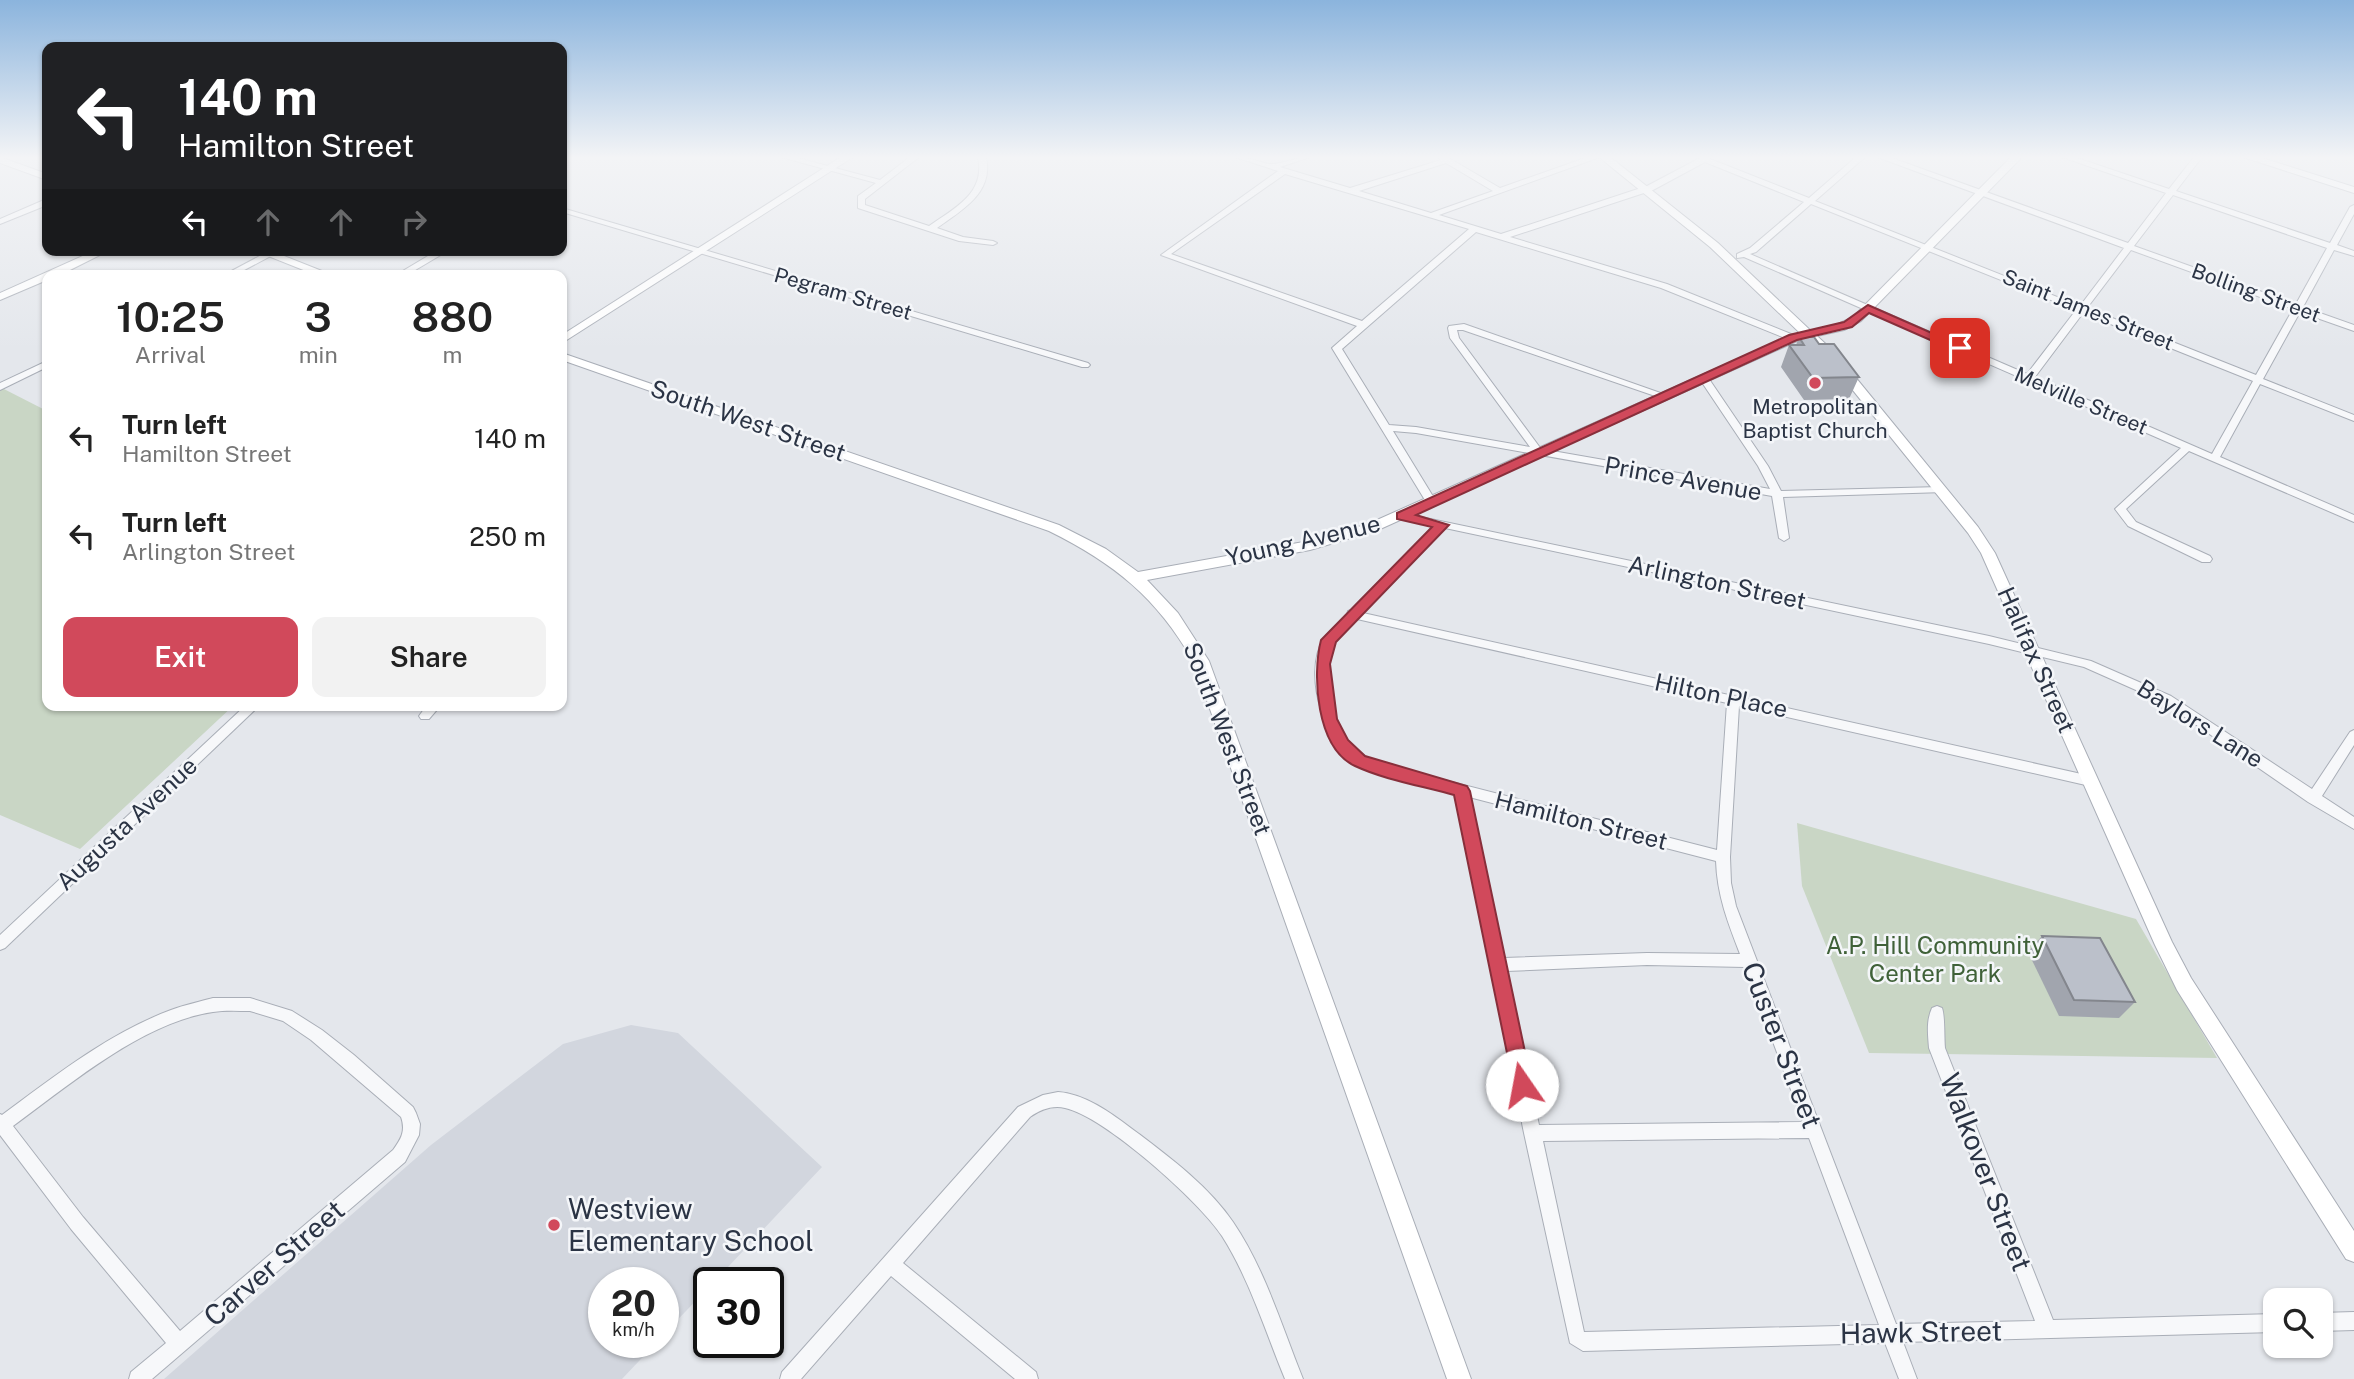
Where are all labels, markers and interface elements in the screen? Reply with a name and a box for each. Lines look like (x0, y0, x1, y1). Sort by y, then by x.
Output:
text: 140 m (178, 68, 318, 126)
icon: left (63, 70, 154, 161)
text: Hamilton Street (178, 127, 414, 164)
icon: left (176, 203, 214, 241)
icon: ahead (249, 203, 287, 241)
icon: ahead (322, 203, 360, 241)
icon: right (395, 203, 433, 241)
street label: Bolling Street (2188, 258, 2324, 327)
street label: Pegram Street (771, 262, 915, 325)
street label: Saint James Street (1999, 264, 2178, 355)
text: 10:25 (116, 292, 225, 341)
text: 3 (305, 292, 332, 341)
text: 880 (412, 292, 493, 341)
pin (1930, 318, 1990, 378)
icon: arrive (1941, 329, 1979, 367)
text: Arrival (135, 341, 206, 368)
text: min (299, 341, 338, 368)
text: m (442, 341, 462, 368)
street label: Melville Street (2011, 361, 2152, 440)
street label: South West Street (647, 374, 850, 467)
marker: Metropolitan Baptist Church (1807, 375, 1823, 391)
place label: Metropolitan Baptist Church (1742, 394, 1888, 443)
text: Turn left (122, 409, 227, 440)
icon: left (63, 419, 101, 457)
text: 140 m (474, 423, 546, 454)
text: Hamilton Street (122, 440, 292, 467)
street label: Prince Avenue (1602, 450, 1764, 506)
text: Turn left (122, 507, 227, 538)
street label: Young Avenue (1223, 509, 1383, 571)
icon: left (63, 517, 101, 555)
text: 250 m (469, 521, 546, 552)
text: Arlington Street (122, 538, 295, 565)
street label: Arlington Street (1626, 550, 1809, 615)
street label: Halifax Street (1992, 582, 2082, 737)
button: Exit (63, 617, 298, 697)
button: Share (312, 617, 546, 697)
street label: South West Street (1178, 638, 1278, 839)
street label: Hilton Place (1652, 667, 1790, 723)
street label: Baylors Lane (2132, 673, 2269, 773)
street label: Augusta Avenue (50, 751, 202, 896)
street label: Hamilton Street (1492, 785, 1671, 855)
park label: A.P. Hill Community Center Park (1826, 931, 2044, 987)
street label: Custer Street (1736, 957, 1829, 1133)
position arrow (1485, 1048, 1559, 1122)
street label: Walkover Street (1934, 1068, 2039, 1275)
place label: Westview Elementary School (568, 1192, 814, 1257)
street label: Carver Street (197, 1193, 351, 1333)
marker: Westview Elementary School (546, 1217, 562, 1233)
speed limit sign: 30 (693, 1267, 784, 1358)
text: 20 (611, 1283, 656, 1324)
map controls (2263, 1288, 2333, 1358)
button: search (2263, 1288, 2333, 1358)
street label: Hawk Street (1839, 1314, 2003, 1349)
text: km/h (612, 1319, 655, 1340)

